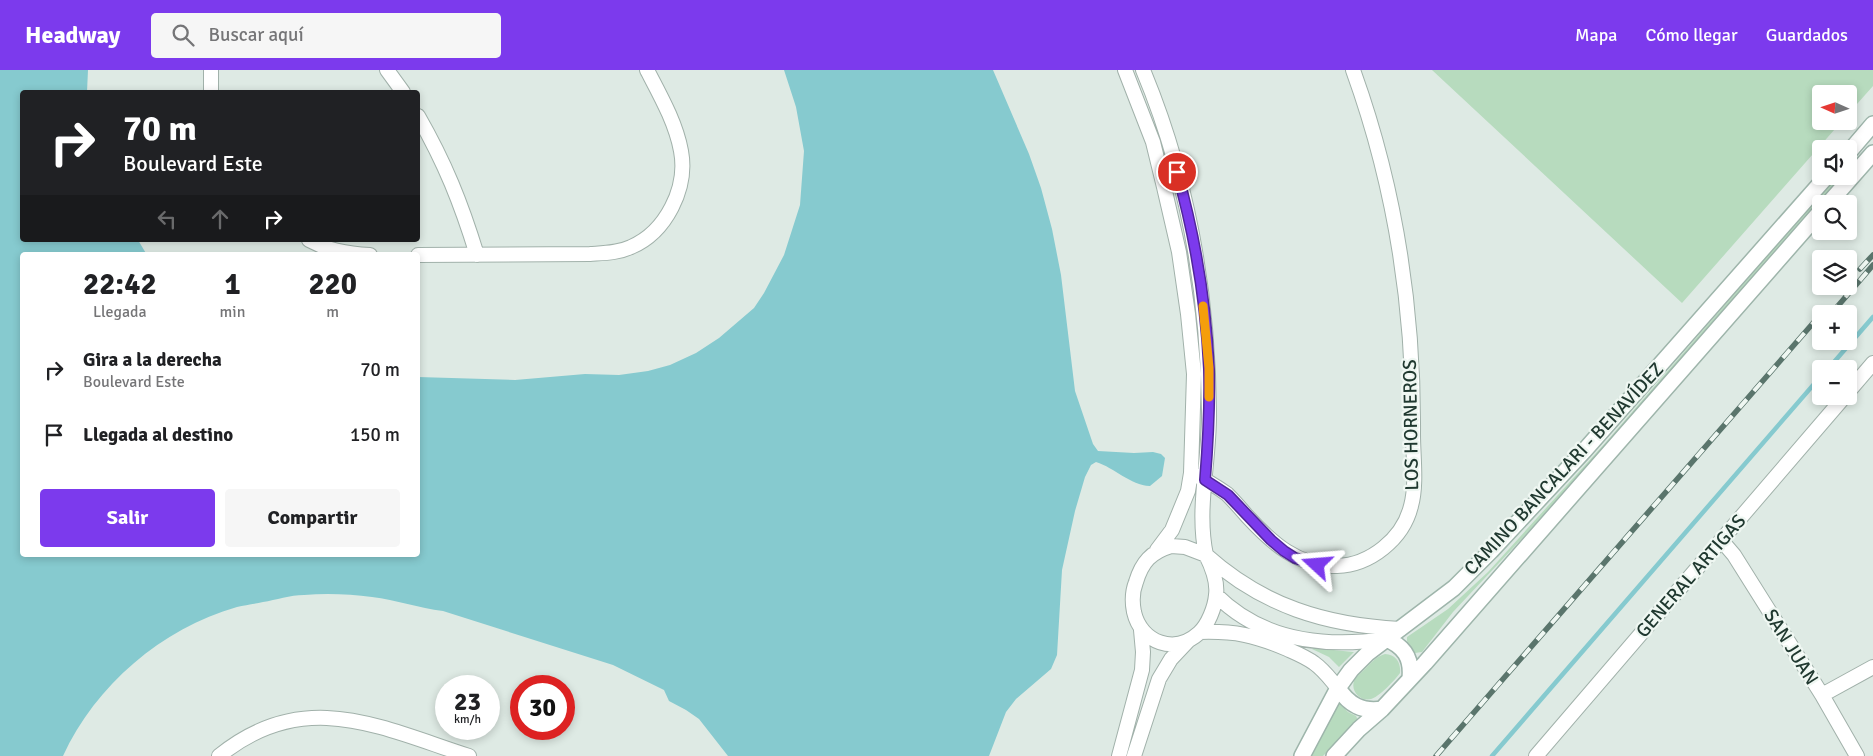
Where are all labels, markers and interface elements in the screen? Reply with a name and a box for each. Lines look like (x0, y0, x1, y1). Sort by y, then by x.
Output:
search box (151, 13, 501, 58)
text: Headway (25, 20, 121, 50)
icon: search (169, 21, 197, 49)
text: Buscar aquí (209, 23, 304, 47)
text: Mapa (1575, 24, 1617, 46)
text: Cómo llegar (1645, 24, 1738, 46)
text: Guardados (1766, 24, 1848, 46)
north arrow (1812, 85, 1858, 130)
map controls (1812, 85, 1857, 405)
text: 70 m (123, 107, 197, 150)
icon: right (40, 110, 105, 175)
button: sound (1812, 140, 1857, 185)
text: Boulevard Este (123, 150, 263, 177)
pin (1156, 151, 1198, 193)
icon: arrive (1163, 158, 1191, 186)
button: search (1812, 195, 1857, 240)
icon: left (153, 205, 181, 233)
icon: ahead (206, 205, 234, 233)
icon: right (259, 205, 287, 233)
button: layers (1812, 250, 1857, 295)
text: 22:42 (83, 266, 157, 303)
text: 1 (224, 266, 241, 303)
text: 220 (308, 266, 357, 303)
text: Llegada (93, 302, 147, 322)
text: min (220, 302, 245, 322)
text: m (326, 302, 339, 322)
button: + (1812, 305, 1857, 350)
text: Gira a la derecha (83, 348, 222, 372)
icon: right (40, 356, 68, 384)
text: 70 m (360, 358, 400, 382)
street label: CAMINO BANCALARI - BENAVÍDEZ (1459, 358, 1669, 580)
street label: LOS HORNEROS (1398, 359, 1424, 491)
button: − (1812, 360, 1857, 405)
text: Boulevard Este (83, 372, 185, 392)
icon: arrive (40, 421, 68, 449)
text: Llegada al destino (83, 423, 233, 447)
text: 150 m (350, 423, 400, 447)
button: Salir (40, 489, 215, 547)
button: Compartir (225, 489, 400, 547)
street label: GENERAL ARTIGAS (1631, 509, 1751, 643)
position arrow (1290, 538, 1342, 590)
street label: SAN JUAN (1758, 605, 1824, 689)
speed limit sign: 30 (510, 675, 575, 740)
text: 23 (454, 686, 481, 717)
text: km/h (454, 712, 481, 727)

